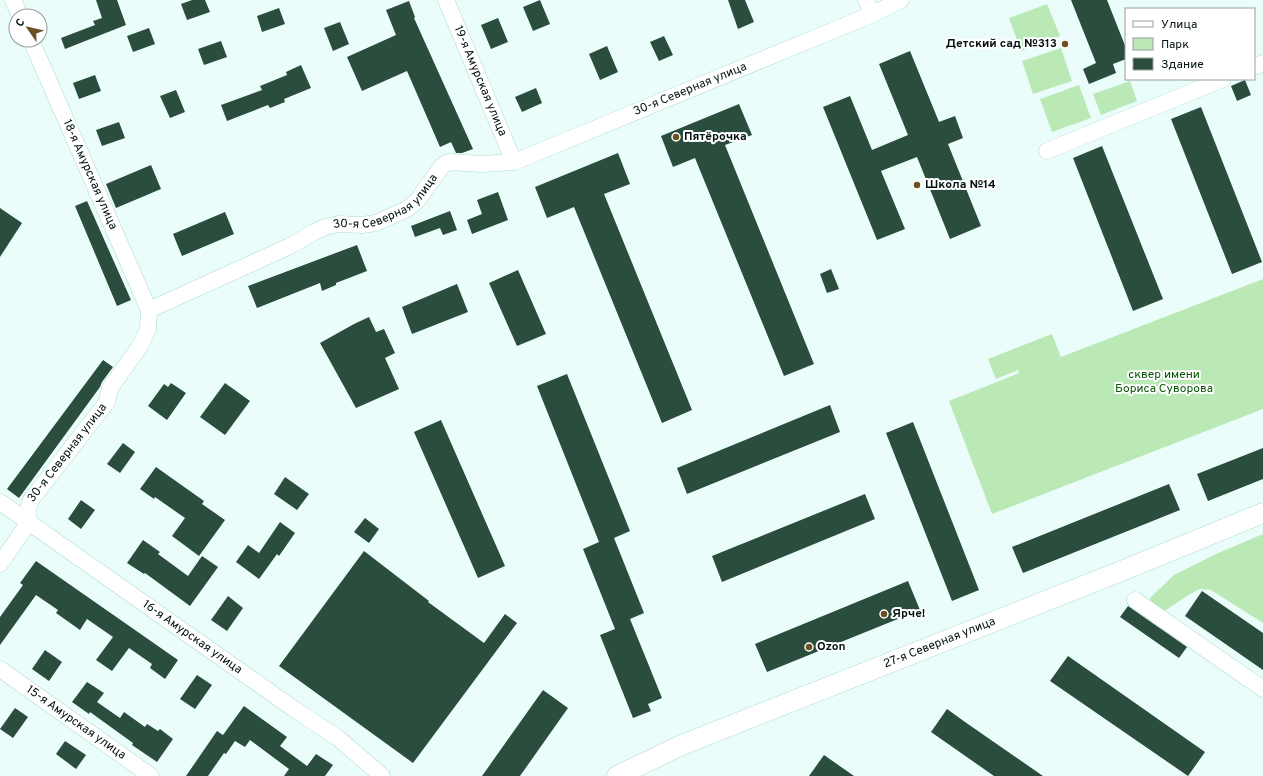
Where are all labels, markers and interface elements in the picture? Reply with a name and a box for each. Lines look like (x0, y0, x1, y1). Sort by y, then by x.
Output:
north arrow (8, 8, 48, 48)
legend (1125, 8, 1255, 80)
text: С (13, 16, 28, 30)
text: Улица (1161, 17, 1197, 33)
street label: 19-я Амурская улица (450, 23, 510, 139)
place label: Детский сад №313 (946, 36, 1057, 52)
text: Парк (1161, 37, 1189, 53)
marker: Детский сад №313 (1060, 39, 1070, 49)
text: Здание (1161, 57, 1204, 73)
street label: 30-я Северная улица (631, 59, 749, 120)
street label: 18-я Амурская улица (59, 117, 121, 232)
place label: Пятёрочка (684, 129, 747, 145)
marker: Пятёрочка (671, 132, 681, 142)
street label: 30-я Северная улица (332, 171, 442, 233)
place label: Школа №14 (925, 177, 996, 193)
marker: Школа №14 (912, 180, 922, 190)
park label: сквер имени Бориса Суворова (1115, 367, 1213, 397)
street label: 30-я Северная улица (24, 400, 111, 506)
street label: 16-я Амурская улица (139, 597, 245, 678)
place label: Ярче! (892, 606, 925, 622)
marker: Ярче! (879, 609, 889, 619)
street label: 27-я Северная улица (881, 614, 998, 672)
place label: Ozon (817, 639, 846, 655)
marker: Ozon (804, 642, 814, 652)
street label: 15-я Амурская улица (23, 682, 129, 764)

